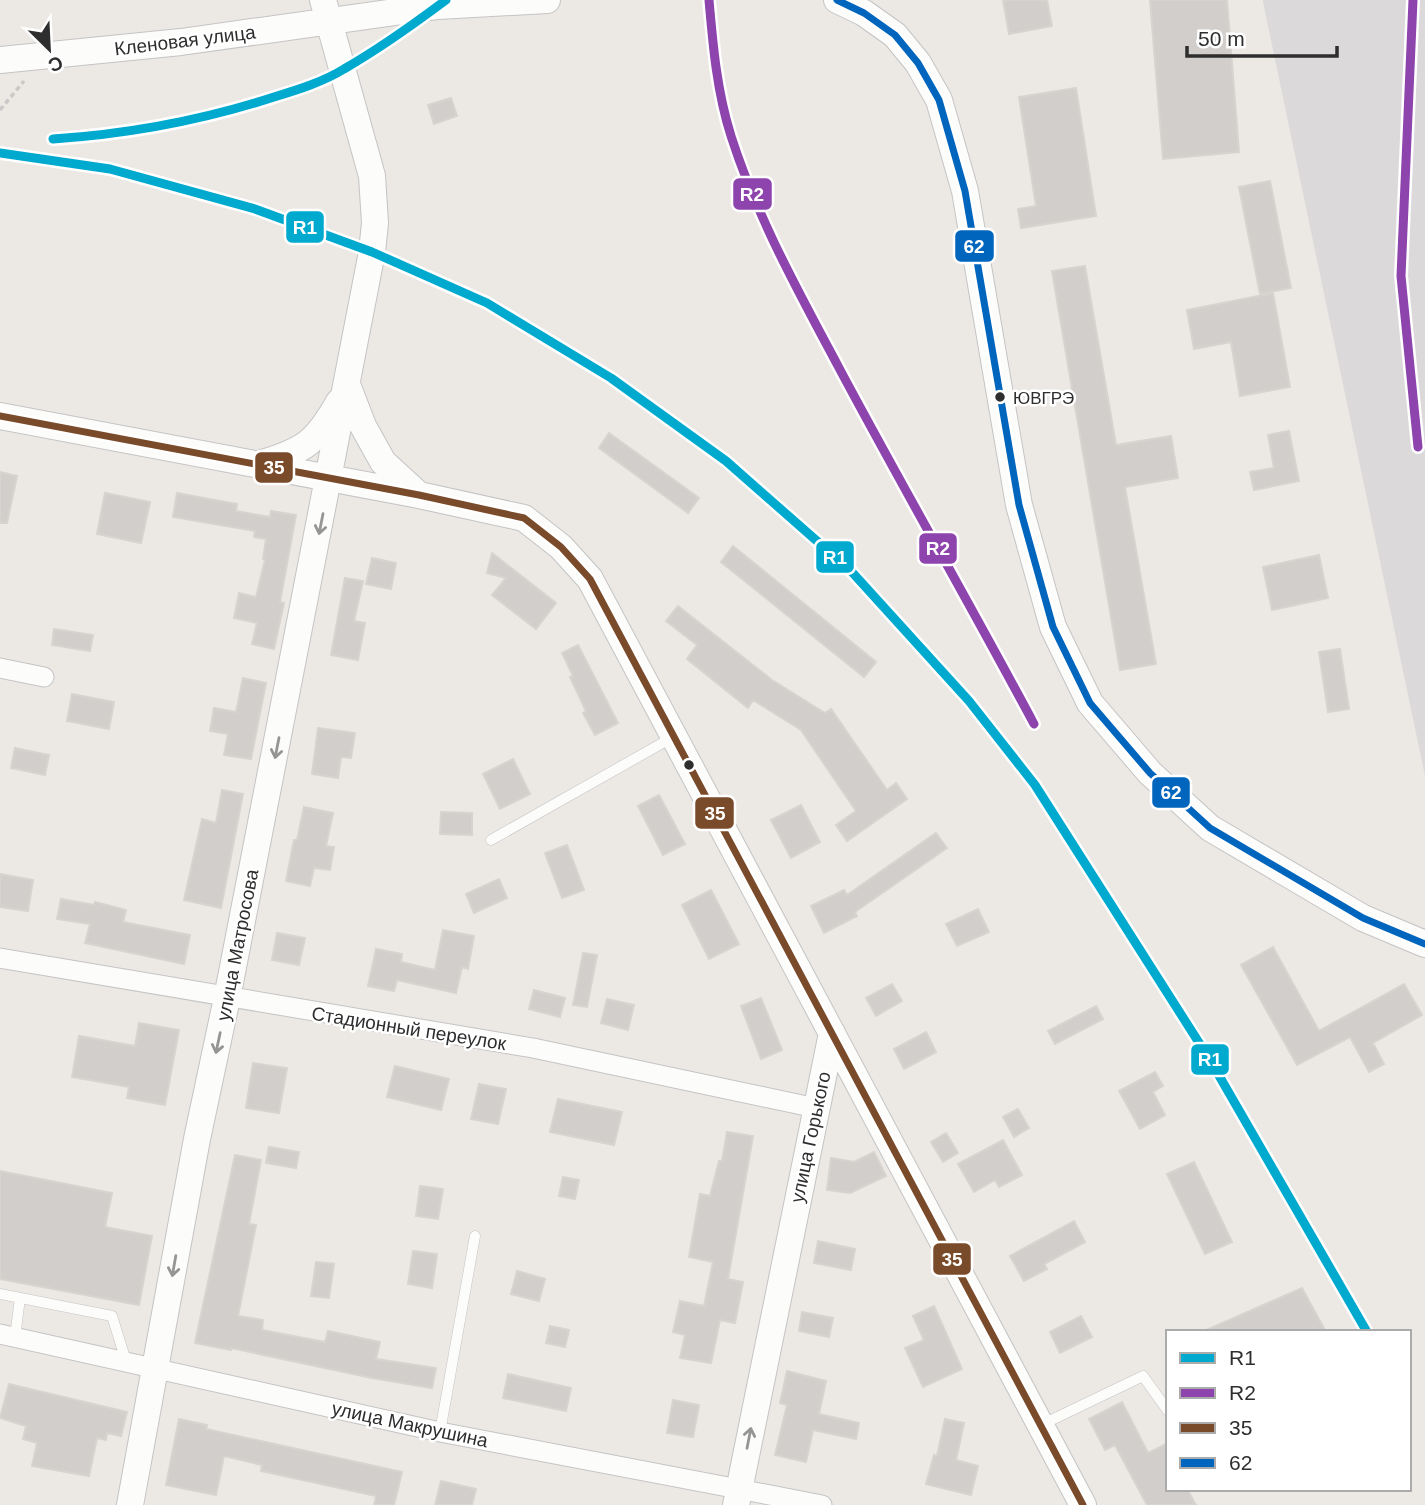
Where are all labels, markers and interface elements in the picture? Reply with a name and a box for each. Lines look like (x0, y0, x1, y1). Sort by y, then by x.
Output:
north arrow (14, 14, 84, 84)
scale bar (1187, 14, 1338, 58)
street label: Кленовая улица (113, 21, 257, 60)
text: 50 m (1198, 27, 1245, 50)
text: С (45, 52, 66, 77)
line badge: R2 (732, 177, 773, 211)
text: R2 (740, 184, 764, 205)
line badge: R1 (285, 210, 325, 244)
text: R1 (293, 217, 318, 238)
line badge: 62 (954, 229, 995, 263)
text: 62 (963, 236, 985, 257)
place label: ЮВГРЭ (1013, 389, 1074, 408)
marker: ЮВГРЭ (993, 390, 1007, 404)
line badge: 35 (254, 451, 294, 484)
text: 35 (263, 457, 285, 478)
one-way arrow (313, 512, 327, 535)
line badge: R2 (918, 532, 958, 565)
text: R2 (926, 538, 950, 559)
line badge: R1 (815, 540, 855, 574)
text: R1 (823, 547, 848, 568)
one-way arrow (269, 736, 283, 759)
unlabelled marker (682, 758, 696, 772)
line badge: 62 (1151, 776, 1191, 809)
text: 62 (1160, 782, 1182, 803)
line badge: 35 (694, 796, 735, 830)
text: 35 (704, 803, 726, 824)
street label: улица Матросова (212, 867, 263, 1023)
street label: Стадионный переулок (310, 1003, 508, 1054)
one-way arrow (210, 1031, 224, 1054)
line badge: R1 (1190, 1043, 1230, 1076)
text: R1 (1198, 1049, 1223, 1070)
street label: улица Горького (786, 1070, 835, 1205)
line badge: 35 (932, 1242, 972, 1276)
text: 35 (941, 1249, 963, 1270)
one-way arrow (166, 1254, 180, 1277)
legend (1166, 1330, 1411, 1491)
text: R1 (1229, 1346, 1256, 1369)
text: R2 (1229, 1381, 1256, 1404)
street label: улица Макрушина (330, 1398, 490, 1451)
text: 35 (1229, 1416, 1252, 1439)
one-way arrow (743, 1427, 757, 1450)
text: 62 (1229, 1451, 1252, 1474)

